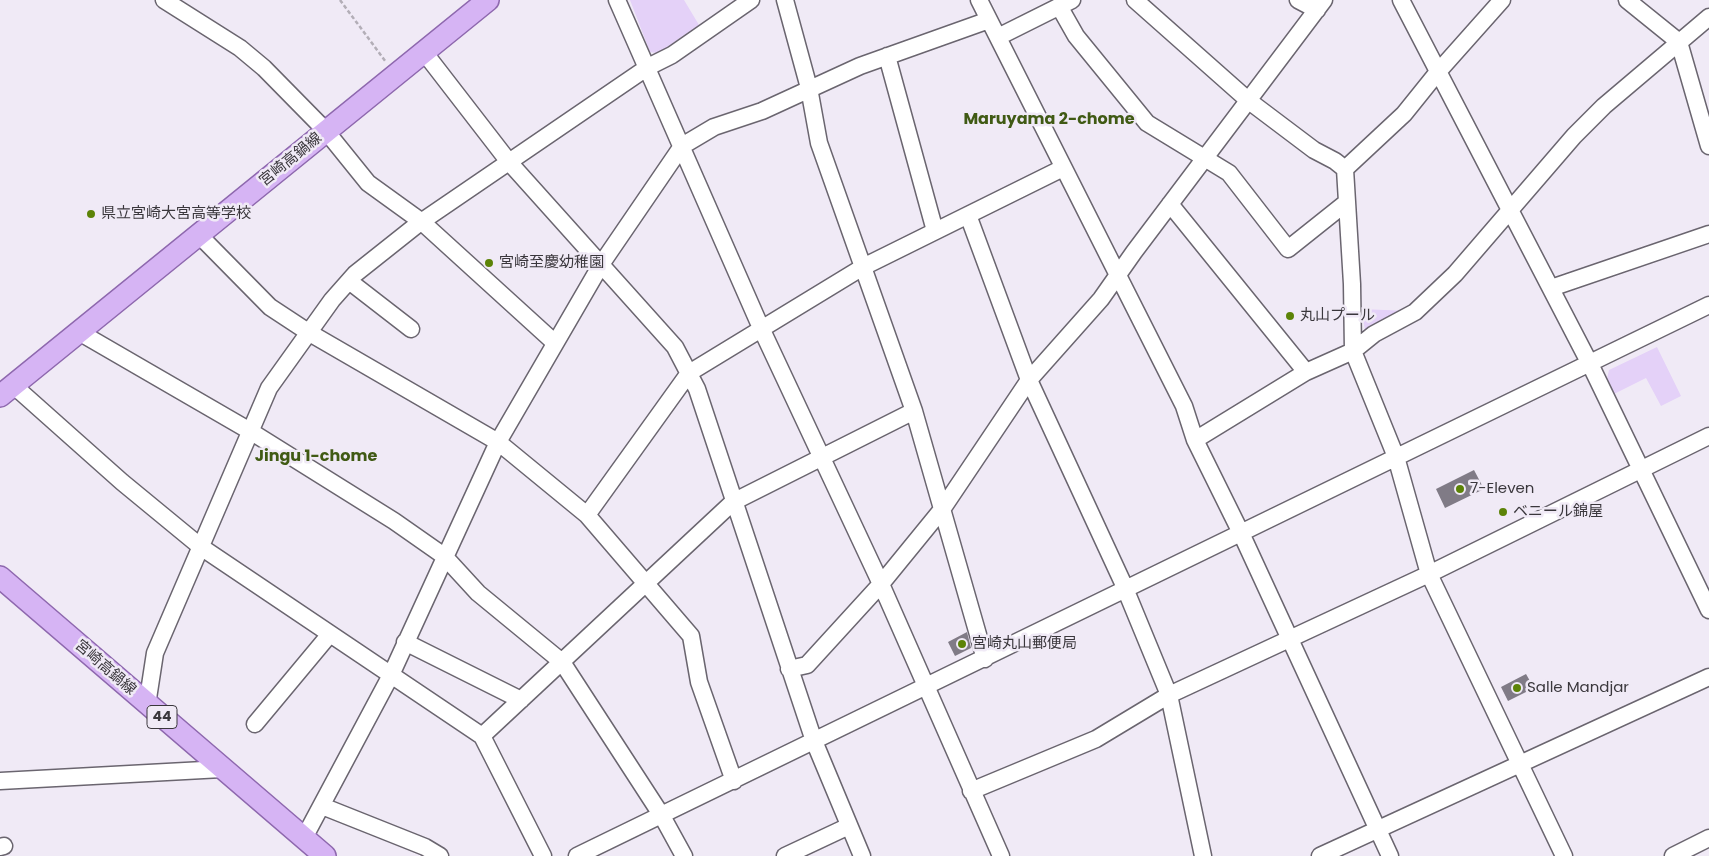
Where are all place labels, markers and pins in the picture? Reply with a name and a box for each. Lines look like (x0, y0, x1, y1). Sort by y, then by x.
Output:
place label: 県立宮崎大宮高等学校 (101, 205, 251, 223)
marker: 県立宮崎大宮高等学校 (85, 208, 97, 220)
place label: 宮崎至慶幼稚園 (499, 254, 604, 272)
marker: 宮崎至慶幼稚園 (483, 257, 495, 269)
place label: 丸山プール (1300, 307, 1375, 325)
marker: 丸山プール (1284, 310, 1296, 322)
place label: 7-Eleven (1470, 480, 1534, 498)
marker: 7-Eleven (1454, 483, 1466, 495)
place label: ベニール錦屋 (1513, 503, 1603, 521)
marker: ベニール錦屋 (1497, 506, 1509, 518)
place label: 宮崎丸山郵便局 (972, 635, 1077, 653)
marker: 宮崎丸山郵便局 (956, 638, 968, 650)
place label: Salle Mandjar (1527, 679, 1629, 697)
marker: Salle Mandjar (1511, 682, 1523, 694)

